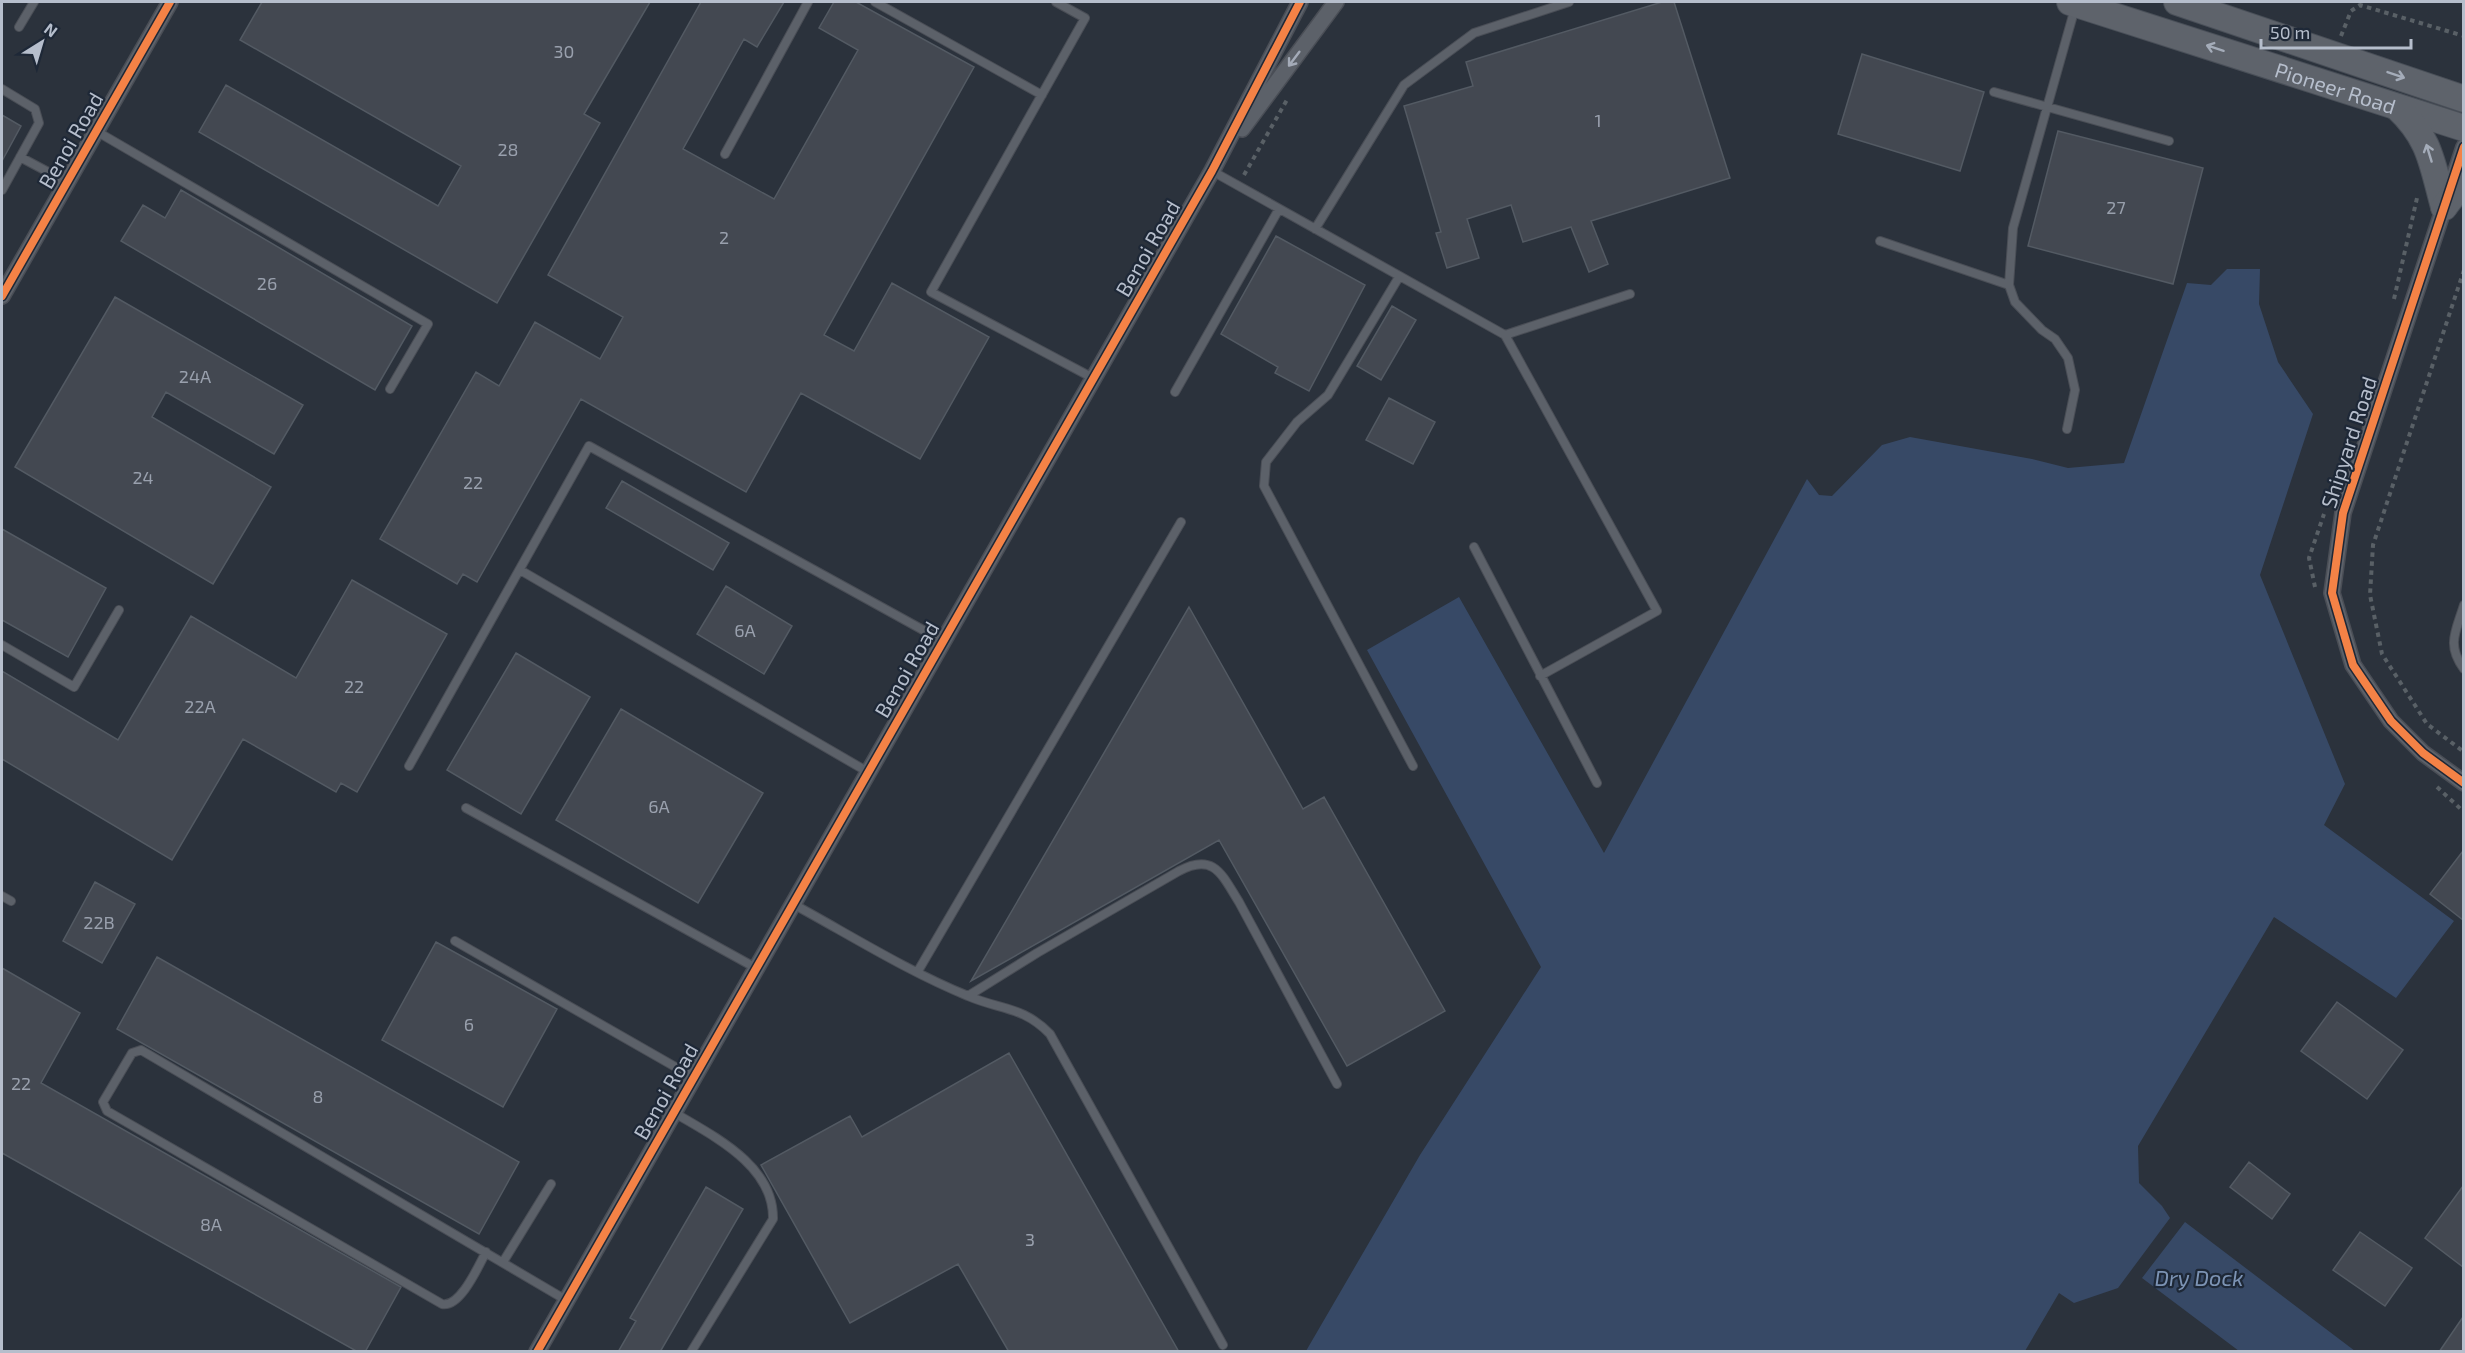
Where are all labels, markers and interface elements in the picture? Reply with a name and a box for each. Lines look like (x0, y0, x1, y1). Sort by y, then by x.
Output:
north arrow (12, 12, 72, 72)
scale bar (2261, 12, 2411, 50)
text: N (41, 19, 62, 41)
text: 50 m (2270, 21, 2310, 43)
house number: 30 (554, 40, 574, 62)
one-way arrow (2206, 42, 2225, 53)
one-way arrow (1287, 51, 1300, 67)
street label: Pioneer Road (2272, 56, 2399, 118)
one-way arrow (2386, 70, 2405, 81)
street label: Benoi Road (33, 88, 107, 192)
house number: 1 (1594, 109, 1602, 131)
house number: 28 (497, 138, 519, 160)
one-way arrow (2423, 144, 2434, 163)
street label: Benoi Road (1110, 196, 1184, 300)
house number: 27 (2106, 196, 2126, 218)
house number: 2 (719, 226, 729, 248)
house number: 26 (257, 272, 277, 294)
house number: 24A (179, 365, 212, 387)
street label: Shipyard Road (2315, 373, 2381, 511)
house number: 24 (132, 466, 154, 488)
house number: 22 (463, 471, 483, 493)
street label: Benoi Road (869, 617, 943, 721)
house number: 6A (734, 619, 757, 641)
house number: 22 (344, 675, 364, 697)
house number: 22A (184, 695, 217, 717)
house number: 6A (648, 795, 671, 817)
house number: 22B (83, 911, 115, 933)
house number: 6 (464, 1013, 474, 1035)
street label: Benoi Road (628, 1039, 702, 1143)
house number: 22 (11, 1072, 31, 1094)
house number: 8 (313, 1085, 323, 1107)
house number: 8A (200, 1213, 223, 1235)
house number: 3 (1025, 1228, 1035, 1250)
water label: Dry Dock (2154, 1264, 2244, 1291)

